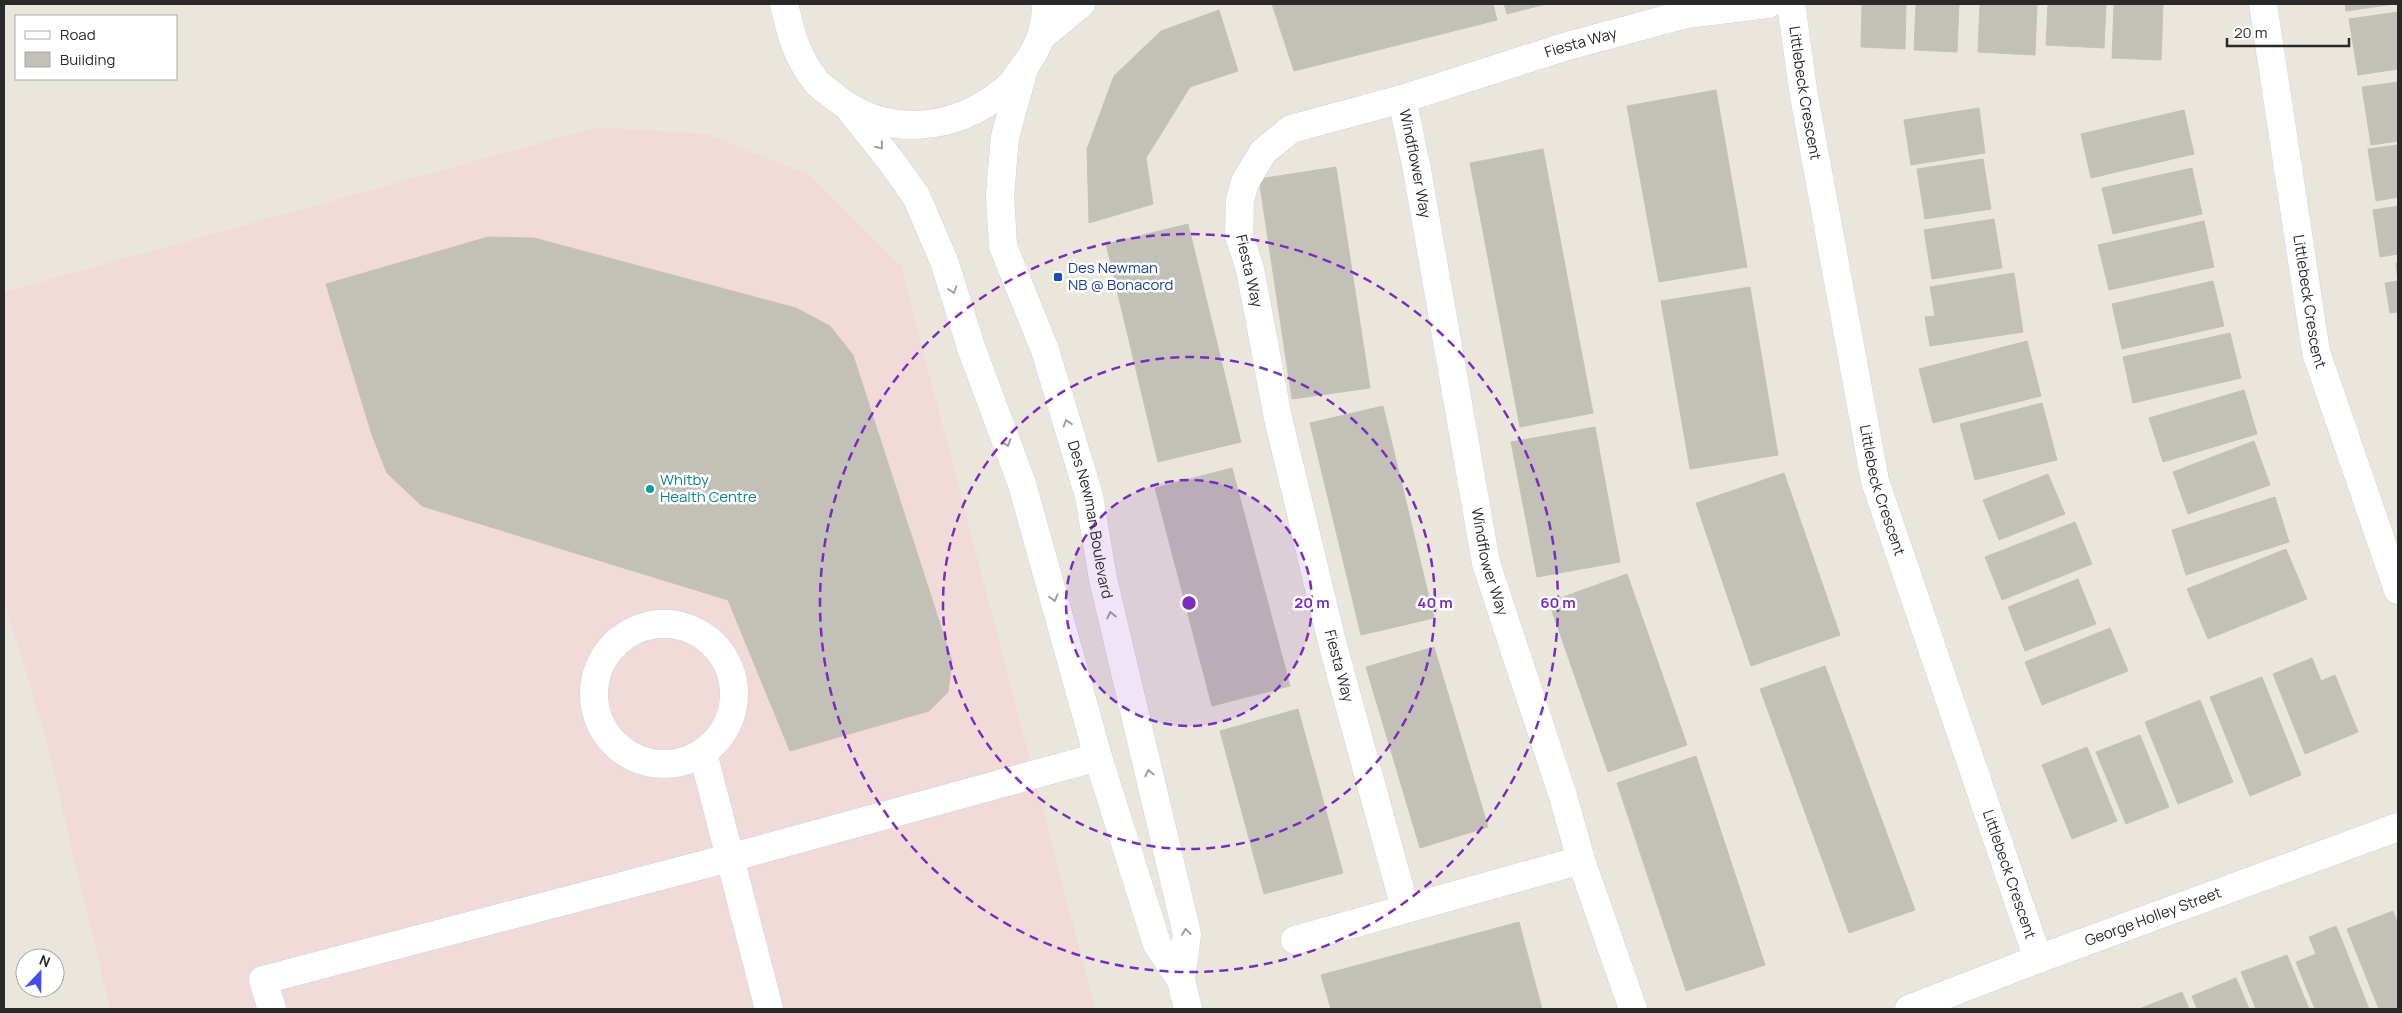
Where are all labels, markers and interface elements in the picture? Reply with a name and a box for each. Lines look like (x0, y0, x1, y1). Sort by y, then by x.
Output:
legend (15, 15, 178, 80)
scale bar (2227, 15, 2350, 47)
street label: Fiesta Way (1542, 22, 1619, 63)
text: 20 m (2234, 22, 2267, 43)
text: Road (60, 24, 96, 45)
street label: Littlebeck Crescent (1784, 25, 1827, 161)
text: Building (60, 49, 115, 70)
street label: Windflower Way (1394, 107, 1436, 220)
one-way arrow (874, 140, 882, 149)
street label: Fiesta Way (1231, 232, 1268, 309)
street label: Littlebeck Crescent (2288, 233, 2332, 371)
place label: Des Newman NB @ Bonacord (1068, 257, 1173, 295)
marker: Des Newman NB @ Bonacord (1052, 271, 1064, 283)
one-way arrow (947, 285, 957, 293)
one-way arrow (1063, 420, 1073, 428)
street label: Littlebeck Crescent (1855, 423, 1911, 558)
one-way arrow (1001, 438, 1011, 447)
street label: Des Newman Boulevard (1063, 438, 1118, 601)
place label: Whitby Health Centre (660, 469, 757, 507)
marker: Whitby Health Centre (644, 483, 656, 495)
street label: Windflower Way (1466, 506, 1514, 618)
text: 20 m (1294, 592, 1330, 613)
text: 40 m (1417, 592, 1453, 613)
text: 60 m (1540, 592, 1576, 613)
one-way arrow (1048, 594, 1058, 602)
centre of rings (1180, 594, 1198, 612)
one-way arrow (1107, 612, 1117, 620)
street label: Fiesta Way (1320, 627, 1359, 704)
one-way arrow (1144, 769, 1155, 778)
street label: Littlebeck Crescent (1978, 807, 2041, 942)
street label: George Holley Street (2082, 882, 2224, 951)
one-way arrow (1181, 927, 1192, 935)
north arrow (15, 948, 65, 998)
text: N (37, 950, 53, 971)

